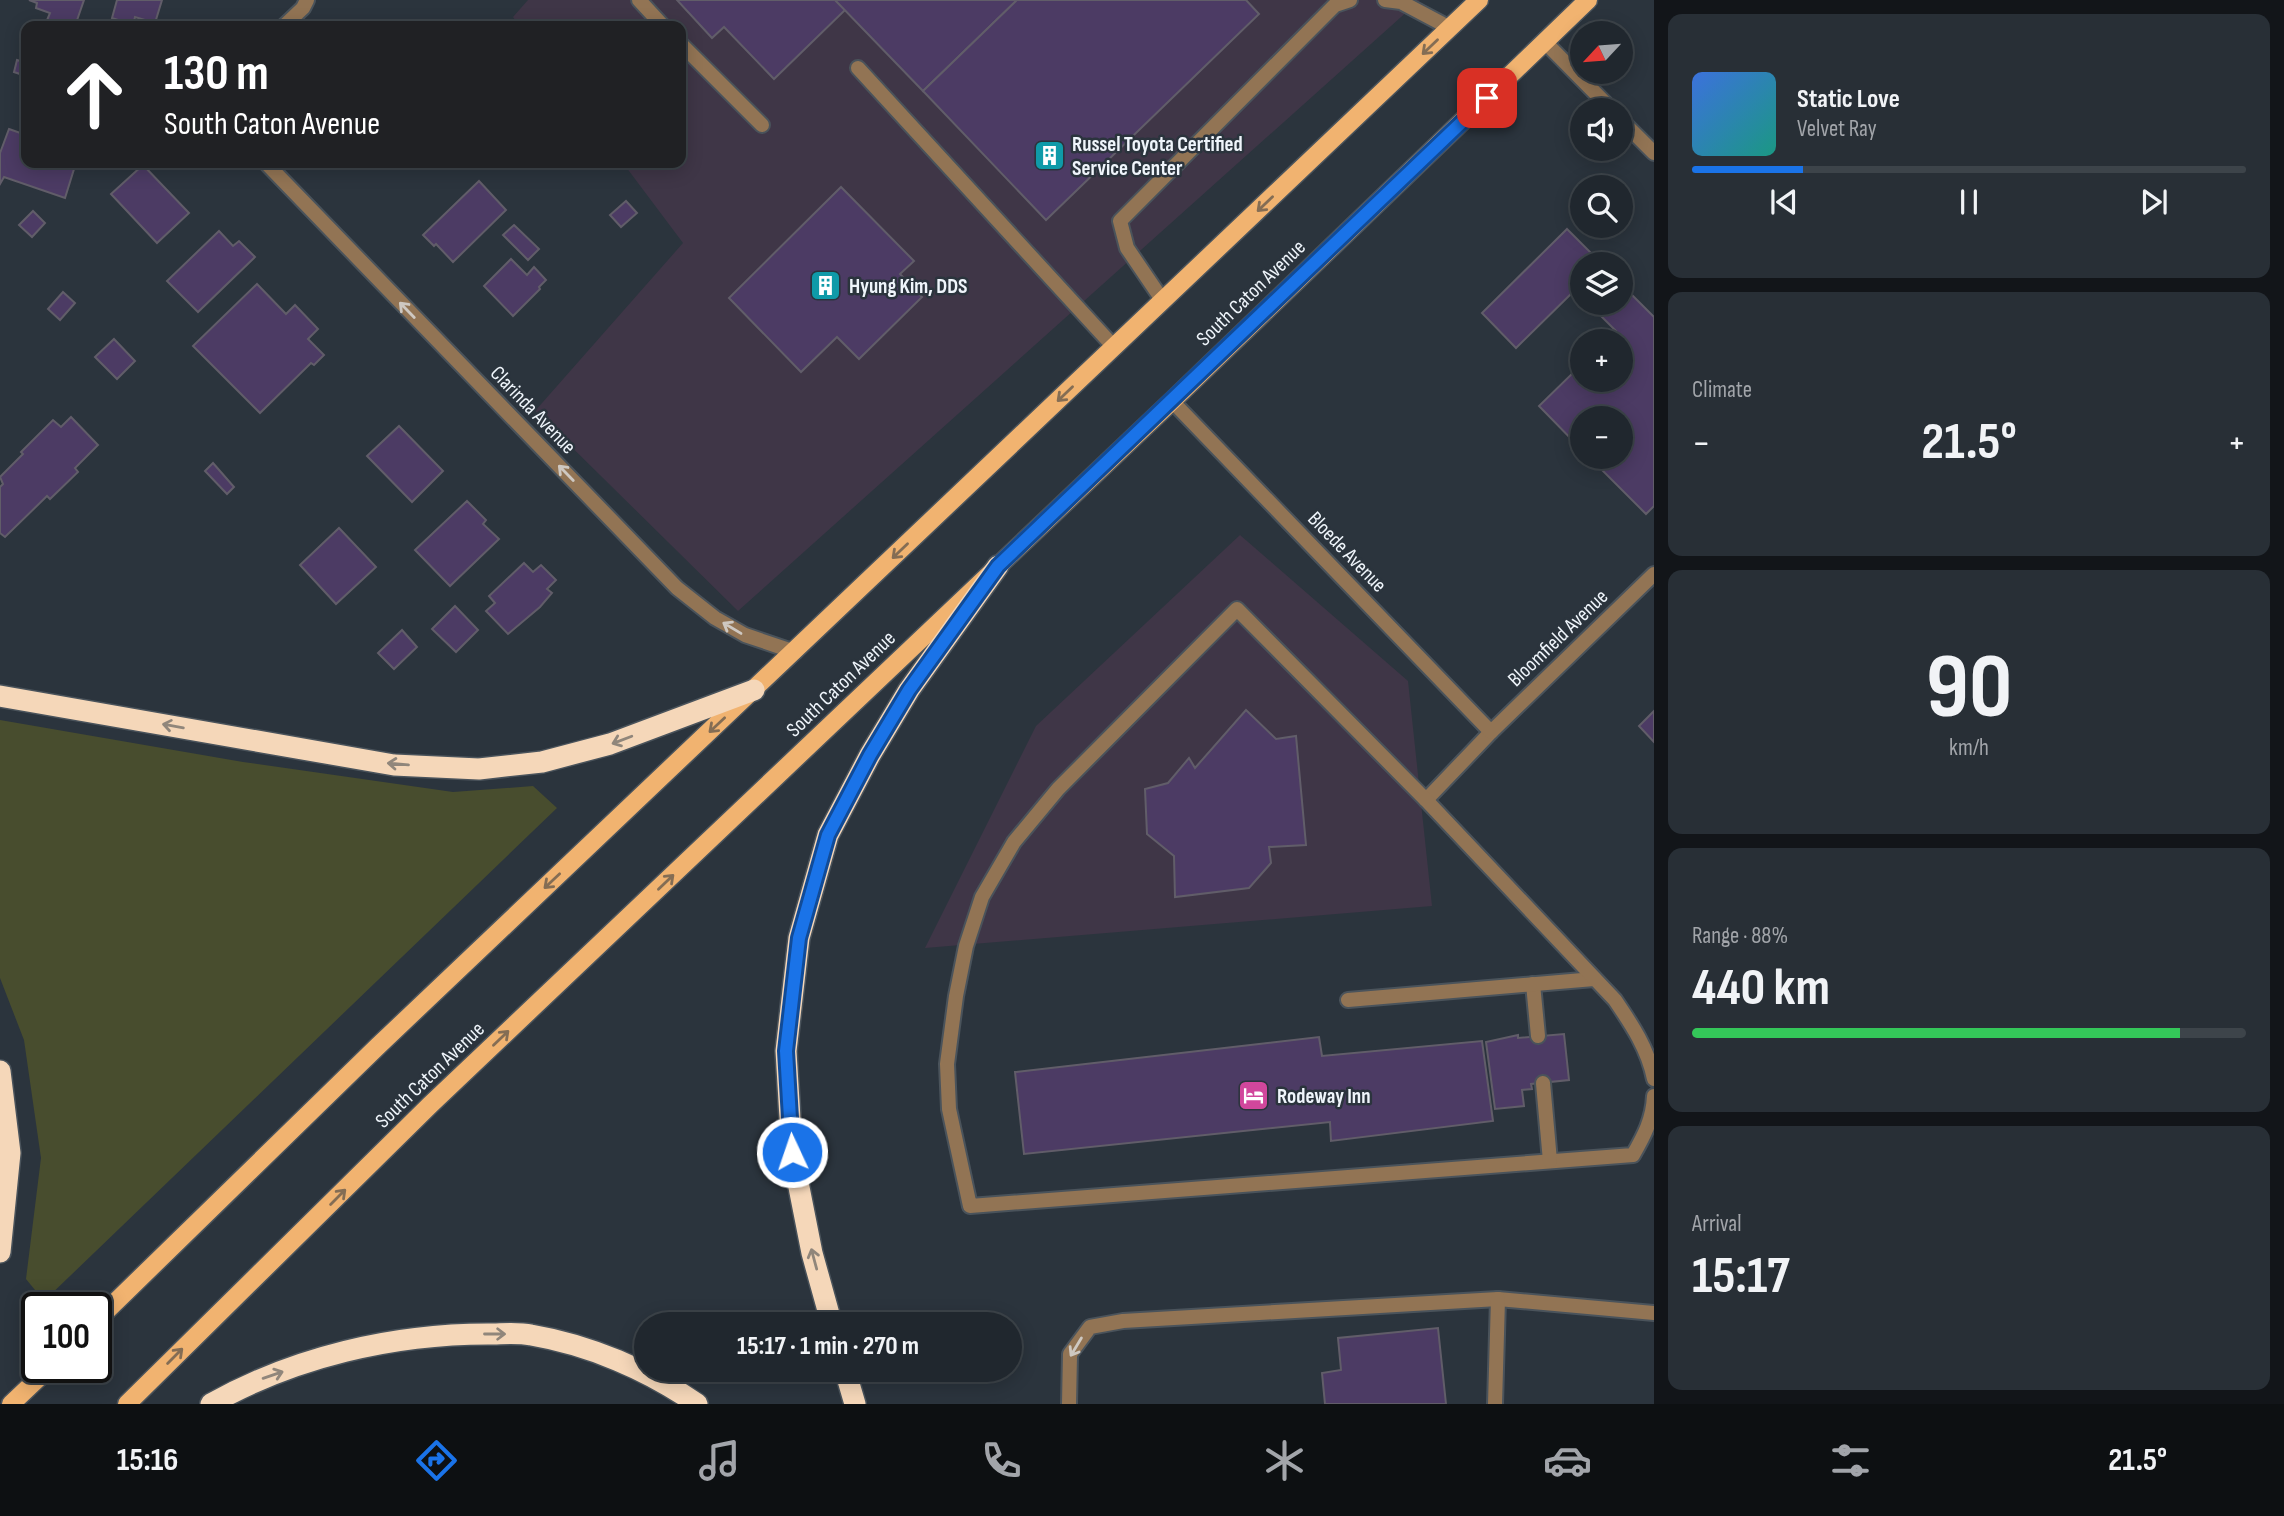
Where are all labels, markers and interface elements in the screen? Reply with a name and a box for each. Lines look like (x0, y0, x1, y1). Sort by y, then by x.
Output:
north arrow (1570, 21, 1633, 84)
map controls (1570, 21, 1633, 469)
one-way arrow (1421, 39, 1438, 56)
text: 130 m (164, 45, 269, 104)
icon: ahead (49, 49, 140, 140)
pin (1457, 68, 1517, 128)
icon: arrive (1468, 79, 1506, 117)
text: Static Love (1797, 84, 1900, 115)
button: sound (1570, 98, 1633, 161)
text: South Caton Avenue (164, 105, 380, 144)
text: Velvet Ray (1797, 115, 1877, 143)
place label: Russel Toyota Certified Service Center (1072, 132, 1243, 181)
building icon: Russel Toyota Certified Service Center (1032, 139, 1066, 173)
button: search (1570, 175, 1633, 238)
icon: previous (1765, 183, 1803, 221)
icon: pause (1950, 183, 1988, 221)
icon: next (2135, 183, 2173, 221)
one-way arrow (1256, 196, 1274, 212)
street label: South Caton Avenue (1191, 235, 1311, 351)
button: layers (1570, 252, 1633, 315)
building icon: Hyung Kim, DDS (809, 269, 843, 303)
place label: Hyung Kim, DDS (849, 274, 967, 299)
one-way arrow (399, 302, 416, 319)
button: + (1570, 329, 1633, 392)
street label: Clarinda Avenue (485, 361, 581, 459)
text: Climate (1692, 376, 1752, 404)
one-way arrow (1057, 386, 1074, 403)
button: − (1570, 406, 1633, 469)
text: 21.5° (1921, 411, 2017, 474)
text: − (1692, 421, 1711, 466)
text: + (2227, 421, 2246, 466)
one-way arrow (557, 465, 574, 482)
street label: Bloede Avenue (1302, 507, 1392, 597)
one-way arrow (892, 543, 909, 560)
street label: Bloomfield Avenue (1503, 584, 1613, 692)
one-way arrow (722, 620, 742, 634)
street label: South Caton Avenue (781, 626, 901, 742)
text: 90 (1926, 634, 2012, 743)
one-way arrow (709, 716, 726, 733)
one-way arrow (163, 719, 185, 732)
text: km/h (1949, 734, 1989, 762)
one-way arrow (611, 735, 633, 747)
one-way arrow (387, 757, 410, 770)
one-way arrow (544, 873, 561, 890)
one-way arrow (657, 873, 674, 890)
text: Range · 88% (1692, 922, 1788, 950)
text: 440 km (1692, 957, 1830, 1020)
street label: South Caton Avenue (370, 1017, 490, 1133)
one-way arrow (492, 1030, 509, 1047)
hotel icon: Rodeway Inn (1237, 1079, 1271, 1113)
place label: Rodeway Inn (1277, 1084, 1371, 1109)
position arrow (755, 1115, 829, 1189)
one-way arrow (329, 1188, 346, 1205)
text: Arrival (1692, 1210, 1741, 1238)
text: 15:17 (1692, 1245, 1790, 1308)
one-way arrow (806, 1248, 819, 1270)
speed limit sign: 100 (21, 1292, 112, 1383)
one-way arrow (483, 1327, 506, 1341)
text: 15:17 · 1 min · 270 m (737, 1331, 919, 1362)
one-way arrow (1069, 1337, 1083, 1357)
one-way arrow (167, 1348, 184, 1365)
one-way arrow (261, 1368, 283, 1380)
icon: directions (412, 1436, 461, 1485)
icon: music (695, 1436, 744, 1485)
icon: phone (977, 1436, 1026, 1485)
icon: climate (1260, 1436, 1309, 1485)
icon: car (1543, 1436, 1592, 1485)
icon: filters (1826, 1436, 1875, 1485)
text: 15:16 (117, 1441, 178, 1480)
text: 21.5° (2108, 1441, 2167, 1480)

